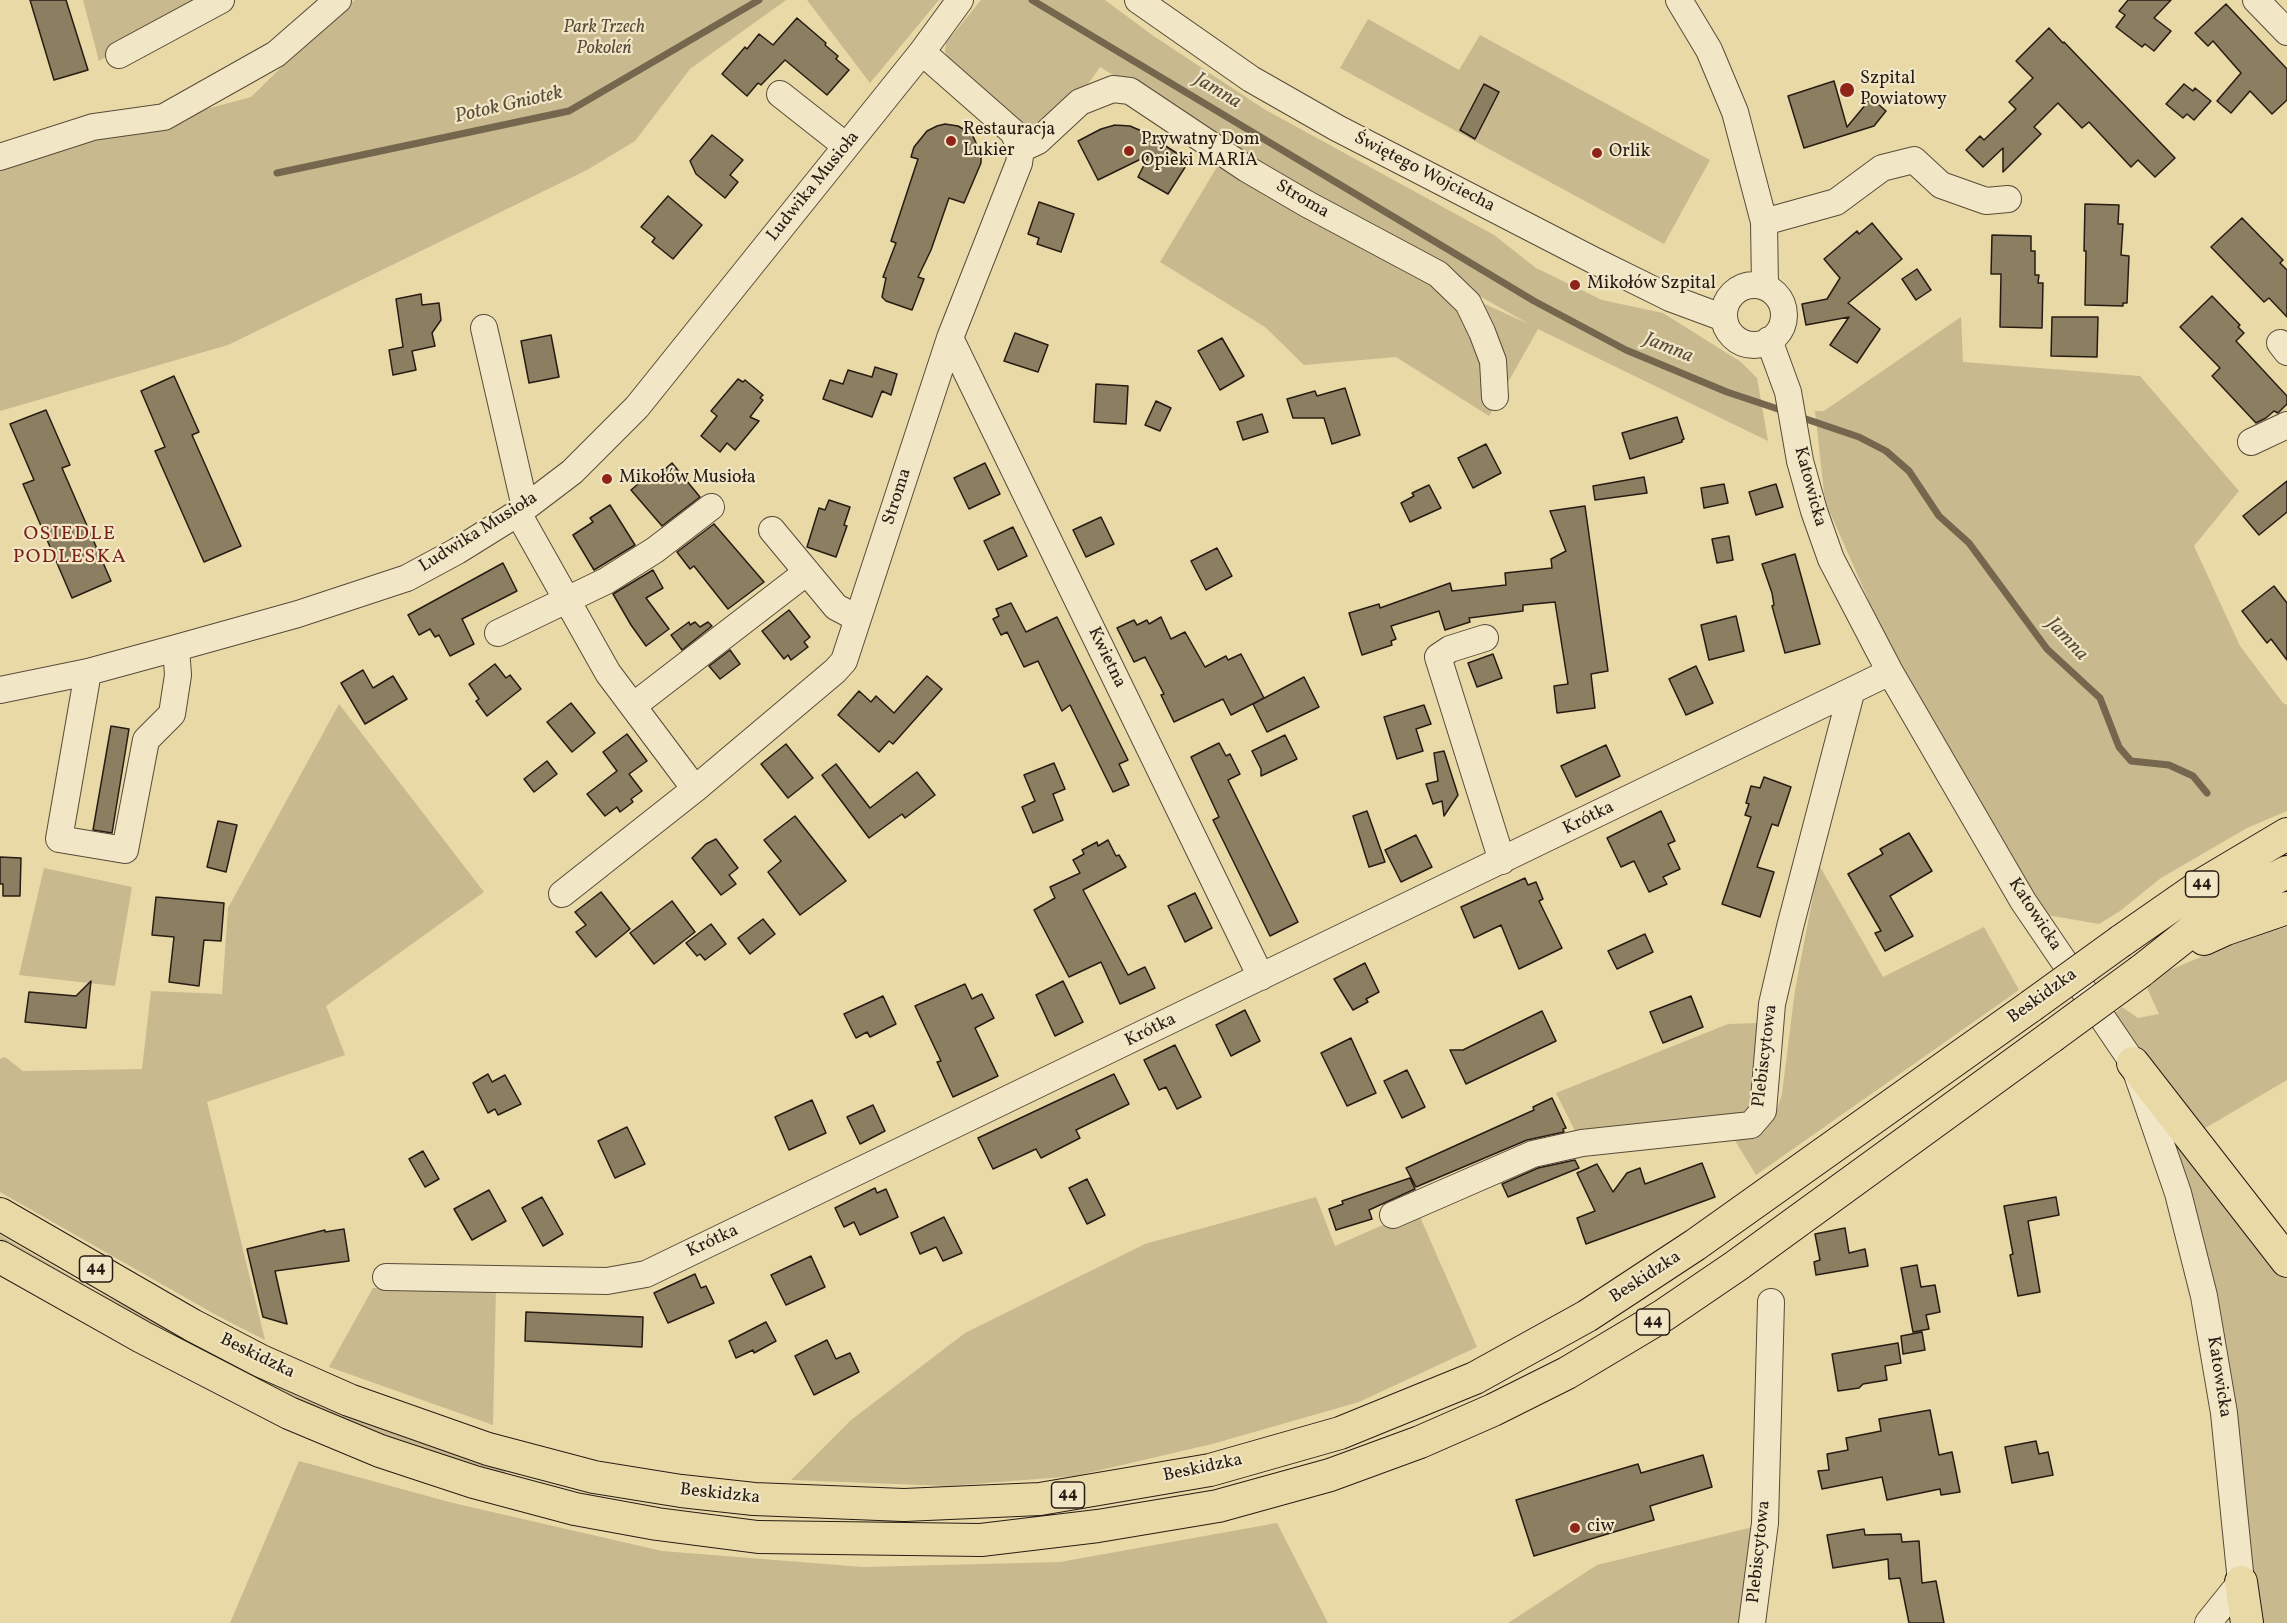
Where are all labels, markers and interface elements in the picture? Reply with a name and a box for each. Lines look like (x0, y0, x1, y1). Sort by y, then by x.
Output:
park label: Park Trzech Pokoleń (563, 18, 645, 60)
water label: Jamna (1189, 69, 1245, 115)
place label: Szpital Powiatowy (1860, 69, 1947, 112)
marker: Szpital Powiatowy (1838, 81, 1856, 99)
water label: Potok Gniotek (453, 82, 565, 130)
place label: Restauracja Lukier (963, 120, 1055, 162)
street label: Ludwika Musioła (763, 128, 865, 246)
street label: Świętego Wojciecha (1350, 128, 1498, 218)
place label: Prywatny Dom Opieki MARIA (1141, 130, 1260, 172)
marker: Restauracja Lukier (944, 134, 958, 148)
place label: Orlik (1609, 142, 1650, 164)
marker: Prywatny Dom Opieki MARIA (1122, 144, 1136, 158)
marker: Orlik (1590, 146, 1604, 160)
street label: Stroma (1271, 176, 1333, 224)
place label: Mikołów Szpital (1587, 274, 1716, 296)
marker: Mikołów Szpital (1568, 278, 1582, 292)
water label: Jamna (1640, 328, 1696, 370)
street label: Katowicka (1788, 445, 1830, 529)
street label: Stroma (879, 466, 917, 528)
place label: Mikołów Musioła (619, 468, 756, 490)
marker: Mikołów Musioła (600, 472, 614, 486)
street label: Ludwika Musioła (416, 488, 542, 578)
district label: OSIEDLE PODLESKA (13, 523, 127, 570)
water label: Jamna (2040, 613, 2092, 667)
street label: Kwietna (1082, 624, 1130, 692)
street label: Krótka (1560, 797, 1618, 841)
road number: 44 (2186, 871, 2218, 897)
street label: Katowicka (2003, 875, 2065, 955)
street label: Beskidzka (2004, 965, 2082, 1029)
street label: Plebiscytowa (1749, 1003, 1783, 1109)
street label: Krótka (1122, 1009, 1180, 1053)
street label: Krótka (684, 1221, 742, 1263)
street label: Beskidzka (1606, 1247, 1686, 1309)
road number: 44 (80, 1256, 112, 1282)
road number: 44 (1636, 1309, 1670, 1335)
street label: Beskidzka (216, 1330, 298, 1384)
street label: Katowicka (2201, 1335, 2235, 1419)
street label: Beskidzka (1161, 1450, 1245, 1488)
street label: Beskidzka (679, 1480, 761, 1510)
road number: 44 (1052, 1482, 1084, 1508)
street label: Plebiscytowa (1744, 1499, 1776, 1605)
place label: ciw (1587, 1517, 1614, 1539)
marker: ciw (1568, 1521, 1582, 1535)

